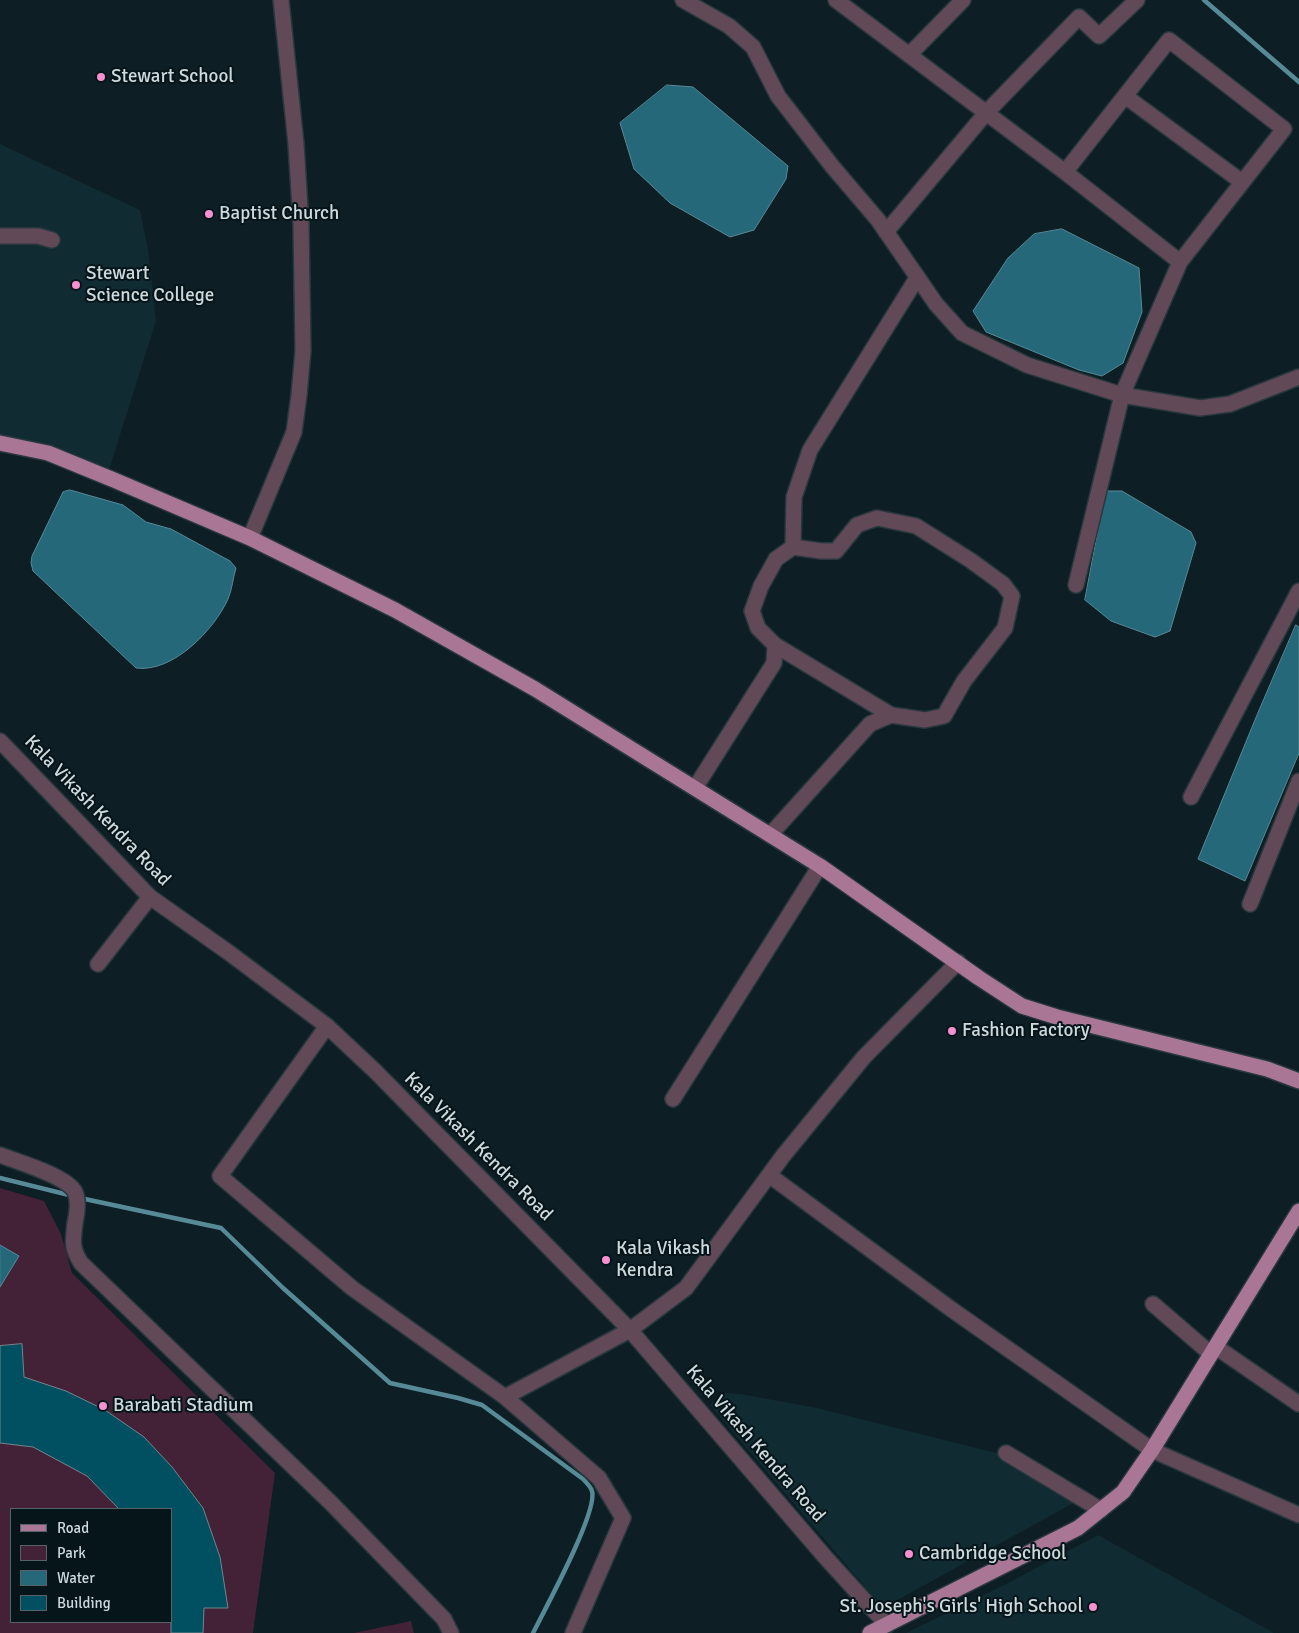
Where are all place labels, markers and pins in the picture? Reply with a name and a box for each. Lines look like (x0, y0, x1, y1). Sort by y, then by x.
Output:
place label: Stewart School (111, 66, 234, 88)
marker: Stewart School (95, 71, 107, 83)
place label: Baptist Church (219, 203, 339, 225)
marker: Baptist Church (203, 208, 215, 220)
place label: Stewart Science College (86, 263, 214, 307)
marker: Stewart Science College (70, 279, 82, 291)
place label: Fashion Factory (962, 1020, 1090, 1042)
marker: Fashion Factory (946, 1025, 958, 1037)
place label: Kala Vikash Kendra (616, 1238, 710, 1282)
marker: Kala Vikash Kendra (600, 1254, 612, 1266)
place label: Barabati Stadium (113, 1395, 254, 1417)
marker: Barabati Stadium (97, 1400, 109, 1412)
place label: Cambridge School (919, 1543, 1067, 1565)
marker: Cambridge School (903, 1548, 915, 1560)
place label: St. Joseph's Girls' High School (840, 1596, 1083, 1618)
marker: St. Joseph's Girls' High School (1087, 1601, 1099, 1613)

